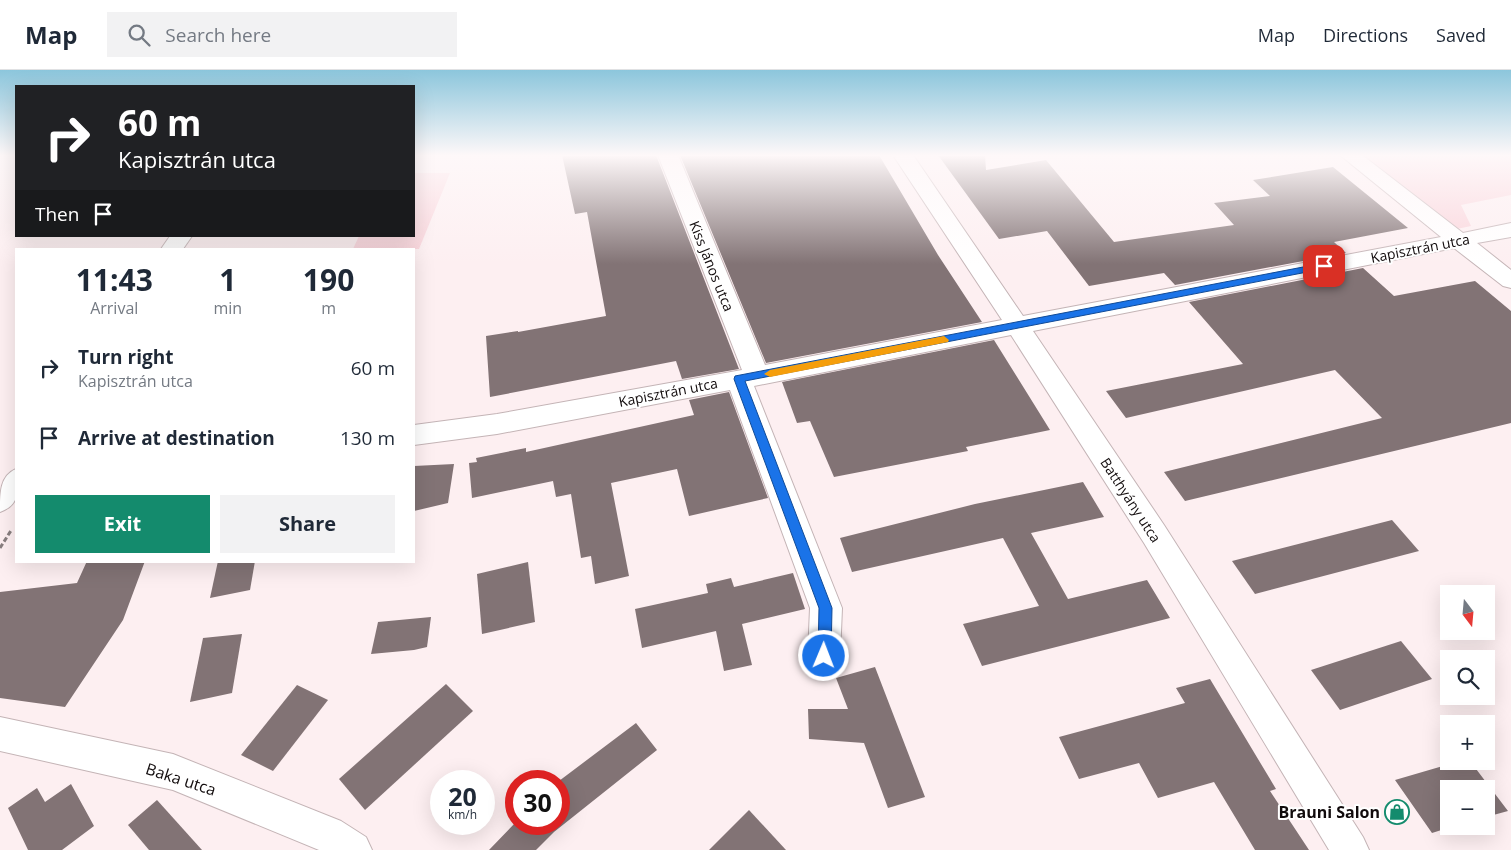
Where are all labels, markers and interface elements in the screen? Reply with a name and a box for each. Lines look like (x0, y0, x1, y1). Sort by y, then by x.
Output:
search box (107, 12, 457, 57)
text: Map (25, 18, 77, 51)
icon: search (125, 21, 153, 49)
text: Search here (165, 22, 271, 48)
text: Map (1258, 23, 1295, 47)
text: Directions (1323, 23, 1408, 47)
text: Saved (1436, 23, 1486, 47)
text: 60 m (118, 99, 201, 146)
icon: right (35, 105, 100, 170)
text: Kapisztrán utca (118, 144, 276, 174)
icon: arrive (89, 200, 117, 228)
text: Then (35, 201, 79, 227)
street label: Kiss János utca (685, 218, 739, 314)
street label: Kapisztrán utca (1369, 229, 1471, 267)
pin (1303, 245, 1345, 287)
icon: arrive (1310, 252, 1338, 280)
text: 11:43 (76, 259, 153, 300)
text: 1 (219, 259, 236, 300)
text: 190 (303, 259, 354, 300)
text: Arrival (90, 297, 138, 319)
text: min (214, 297, 242, 319)
text: m (321, 297, 336, 319)
text: Turn right (78, 344, 173, 370)
icon: right (35, 354, 63, 382)
text: 60 m (351, 355, 395, 381)
text: Kapisztrán utca (78, 370, 193, 392)
street label: Kapisztrán utca (617, 373, 719, 411)
icon: arrive (35, 424, 63, 452)
text: Arrive at destination (78, 425, 275, 451)
text: 130 m (340, 425, 395, 451)
street label: Batthyány utca (1096, 454, 1166, 546)
button: Exit (35, 495, 210, 553)
button: Share (220, 495, 395, 553)
north arrow (1440, 585, 1495, 640)
map controls (1440, 585, 1495, 835)
position arrow (797, 629, 849, 681)
button: search (1440, 650, 1495, 705)
button: + (1440, 715, 1495, 770)
street label: Baka utca (143, 757, 219, 801)
speed limit sign: 30 (505, 770, 570, 835)
text: 20 (448, 779, 477, 813)
button: − (1440, 780, 1495, 835)
shop icon: Brauni Salon (1384, 799, 1410, 825)
place label: Brauni Salon (1278, 801, 1380, 823)
text: km/h (448, 806, 477, 823)

